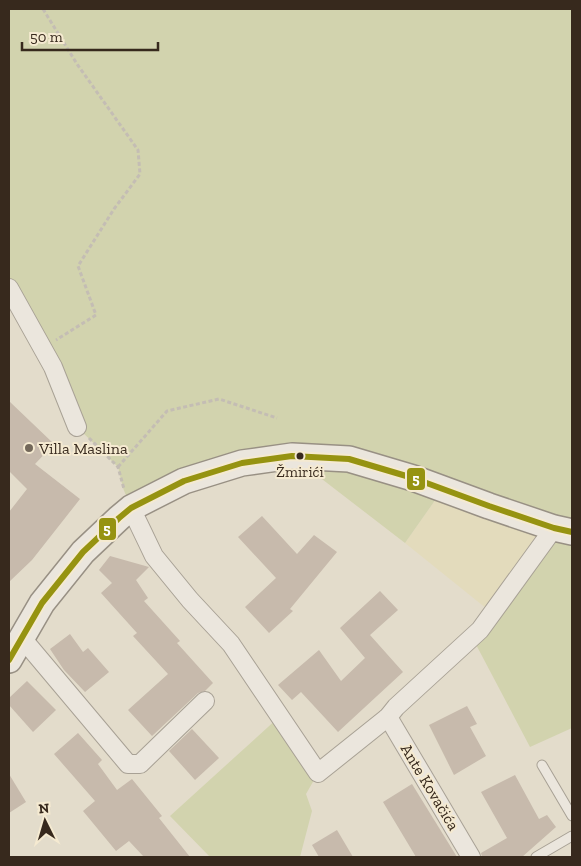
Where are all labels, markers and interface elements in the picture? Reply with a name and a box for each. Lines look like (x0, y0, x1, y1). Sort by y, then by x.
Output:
scale bar (22, 20, 159, 52)
text: 50 m (30, 28, 63, 46)
place label: Villa Maslina (38, 439, 128, 458)
marker: Villa Maslina (23, 442, 35, 454)
marker: Žmirići (295, 451, 305, 461)
place label: Žmirići (276, 463, 324, 481)
line badge: 5 (406, 467, 426, 491)
text: 5 (412, 471, 420, 488)
line badge: 5 (98, 517, 117, 541)
text: 5 (103, 521, 111, 538)
street label: Ante Kovačića (397, 740, 463, 834)
north arrow (20, 796, 70, 846)
text: N (38, 800, 50, 817)

